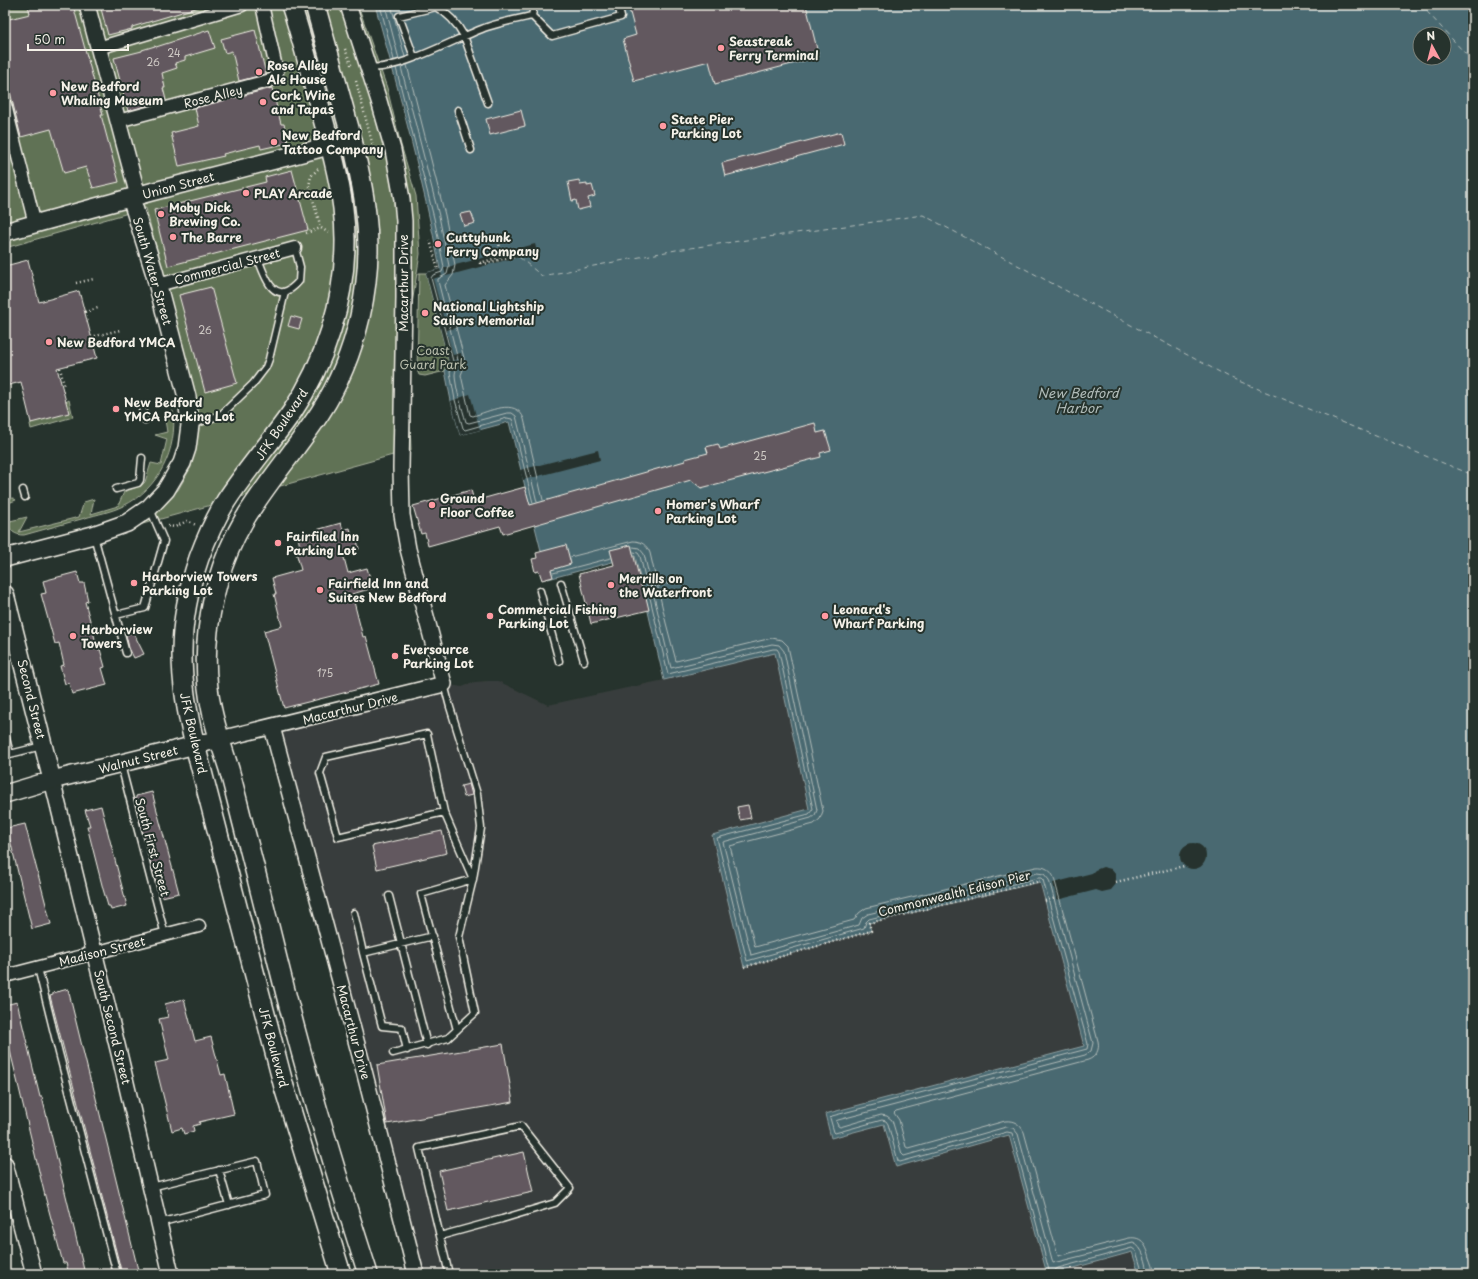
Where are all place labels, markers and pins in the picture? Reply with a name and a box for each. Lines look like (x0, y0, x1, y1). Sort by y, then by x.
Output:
place label: Seastreak Ferry Terminal (729, 32, 818, 64)
marker: Seastreak Ferry Terminal (716, 43, 726, 53)
place label: Rose Alley Ale House (266, 56, 328, 88)
marker: Rose Alley Ale House (254, 67, 264, 77)
place label: New Bedford Whaling Museum (61, 77, 163, 109)
place label: Cork Wine and Tapas (271, 86, 336, 118)
marker: New Bedford Whaling Museum (48, 88, 58, 98)
marker: Cork Wine and Tapas (258, 97, 268, 107)
place label: State Pier Parking Lot (671, 110, 742, 142)
marker: State Pier Parking Lot (658, 121, 668, 131)
place label: New Bedford Tattoo Company (282, 126, 383, 158)
marker: New Bedford Tattoo Company (269, 137, 279, 147)
place label: PLAY Arcade (254, 184, 333, 202)
marker: PLAY Arcade (241, 188, 251, 198)
place label: Moby Dick Brewing Co. (169, 198, 241, 230)
marker: Moby Dick Brewing Co. (156, 209, 166, 219)
place label: The Barre (181, 228, 242, 246)
place label: Cuttyhunk Ferry Company (446, 228, 539, 260)
marker: The Barre (168, 232, 178, 242)
marker: Cuttyhunk Ferry Company (433, 239, 443, 249)
place label: National Lightship Sailors Memorial (433, 297, 544, 329)
marker: National Lightship Sailors Memorial (420, 308, 430, 318)
place label: New Bedford YMCA (57, 333, 176, 351)
marker: New Bedford YMCA (44, 337, 54, 347)
place label: New Bedford YMCA Parking Lot (124, 393, 235, 425)
marker: New Bedford YMCA Parking Lot (111, 404, 121, 414)
place label: Ground Floor Coffee (440, 489, 515, 521)
place label: Homer's Wharf Parking Lot (666, 495, 760, 527)
marker: Ground Floor Coffee (427, 500, 437, 510)
marker: Homer's Wharf Parking Lot (653, 506, 663, 516)
place label: Fairfiled Inn Parking Lot (286, 527, 359, 559)
marker: Fairfiled Inn Parking Lot (273, 538, 283, 548)
place label: Harborview Towers Parking Lot (142, 567, 258, 599)
place label: Merrills on the Waterfront (619, 569, 712, 601)
place label: Fairfield Inn and Suites New Bedford (328, 574, 446, 606)
marker: Harborview Towers Parking Lot (129, 578, 139, 588)
marker: Merrills on the Waterfront (606, 580, 616, 590)
marker: Fairfield Inn and Suites New Bedford (315, 585, 325, 595)
place label: Commercial Fishing Parking Lot (498, 600, 617, 632)
place label: Leonard's Wharf Parking (833, 600, 924, 632)
marker: Commercial Fishing Parking Lot (485, 611, 495, 621)
marker: Leonard's Wharf Parking (820, 611, 830, 621)
place label: Harborview Towers (81, 620, 153, 652)
marker: Harborview Towers (68, 631, 78, 641)
place label: Eversource Parking Lot (403, 640, 474, 672)
marker: Eversource Parking Lot (390, 651, 400, 661)

